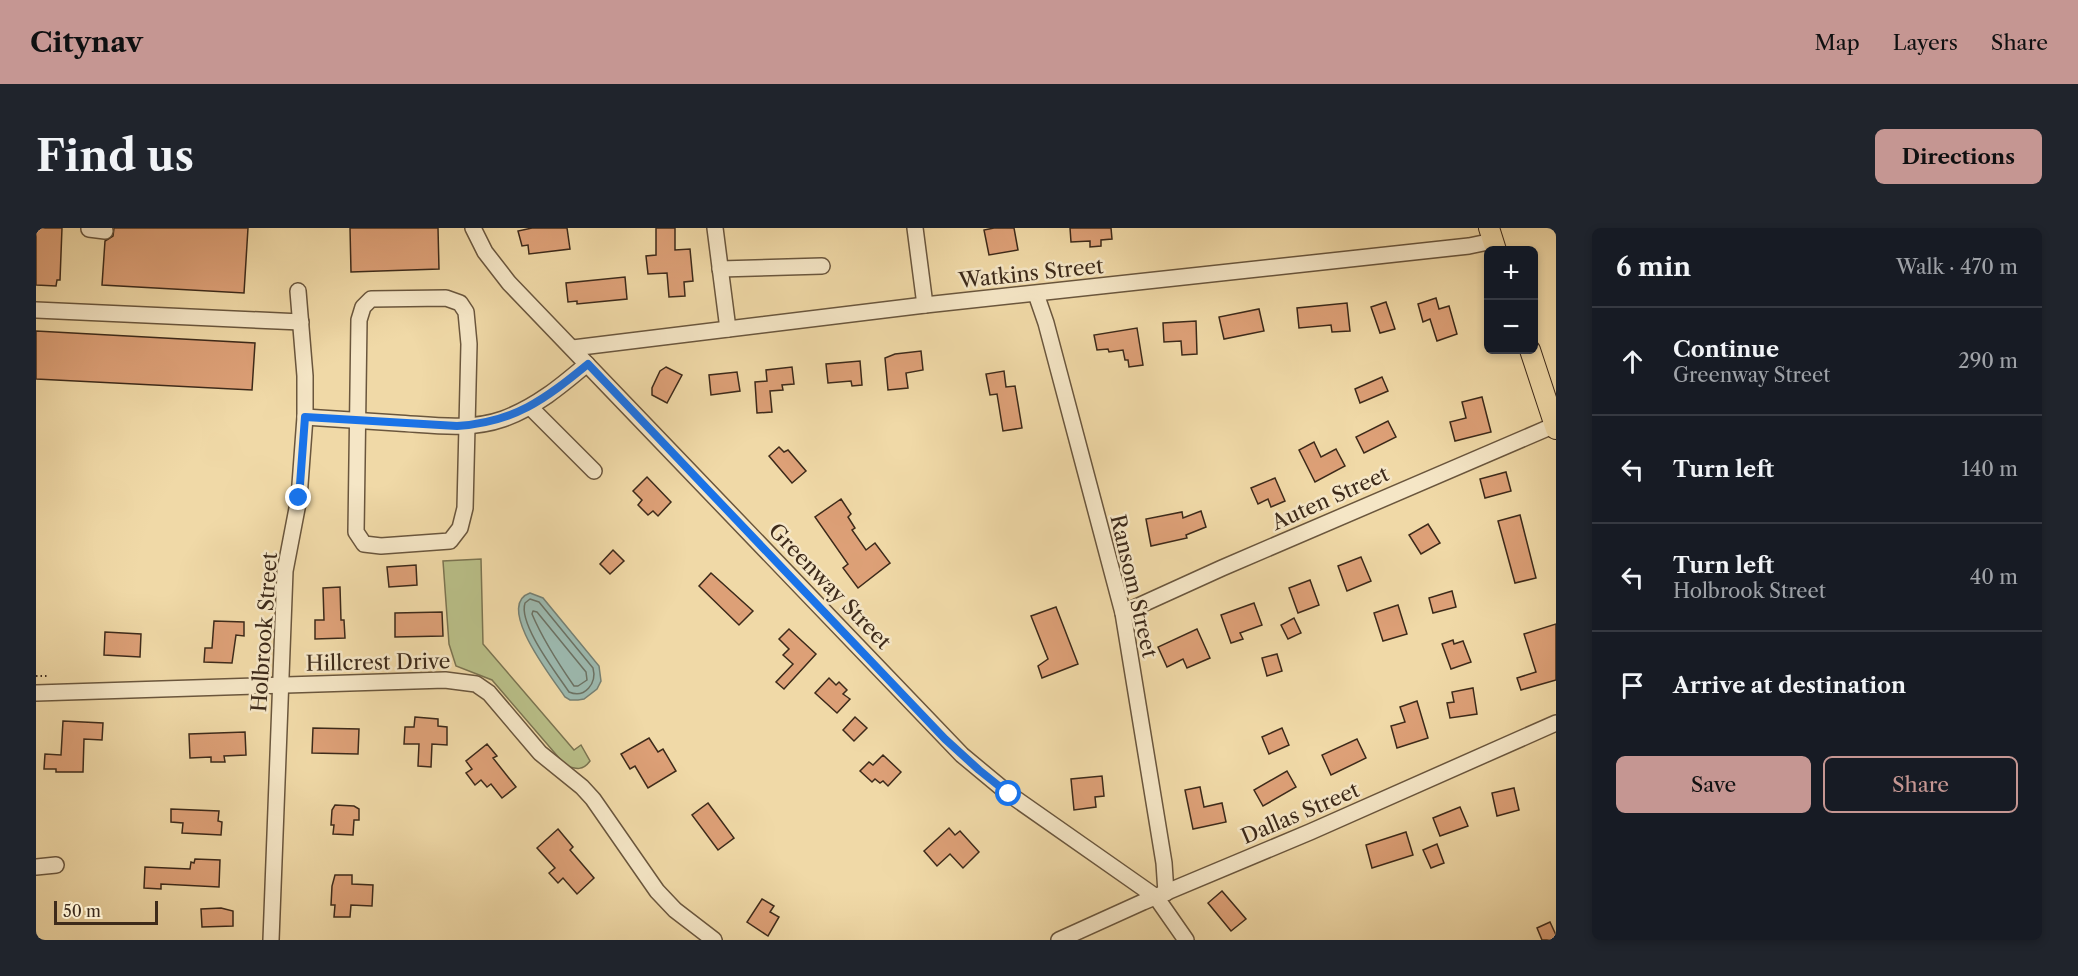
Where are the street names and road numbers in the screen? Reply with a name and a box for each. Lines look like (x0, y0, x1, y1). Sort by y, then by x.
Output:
street label: Watkins Street (956, 253, 1105, 293)
street label: Auten Street (1267, 461, 1393, 535)
street label: Ransom Street (1105, 512, 1163, 661)
street label: Greenway Street (764, 518, 897, 654)
street label: Holbrook Street (246, 551, 282, 713)
street label: Hillcrest Drive (305, 648, 451, 676)
street label: Dallas Street (1237, 777, 1363, 849)

